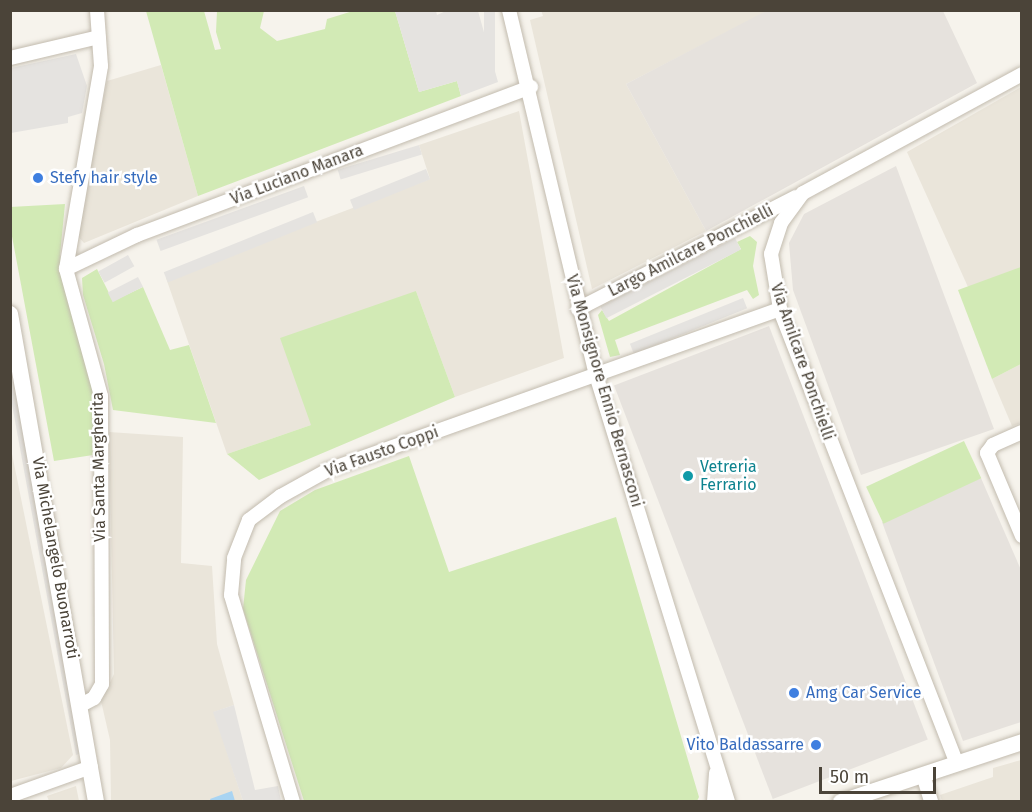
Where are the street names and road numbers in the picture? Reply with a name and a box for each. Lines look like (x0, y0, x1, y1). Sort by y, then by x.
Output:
street label: Via Luciano Manara (228, 141, 366, 209)
street label: Largo Amilcare Ponchielli (605, 201, 777, 301)
street label: Via Monsignore Ennio Bernasconi (562, 273, 646, 509)
street label: Via Amilcare Ponchielli (766, 281, 838, 443)
street label: Via Santa Margherita (88, 392, 110, 542)
street label: Via Fausto Coppi (323, 423, 441, 481)
street label: Via Michelangelo Buonarroti (28, 456, 82, 660)

